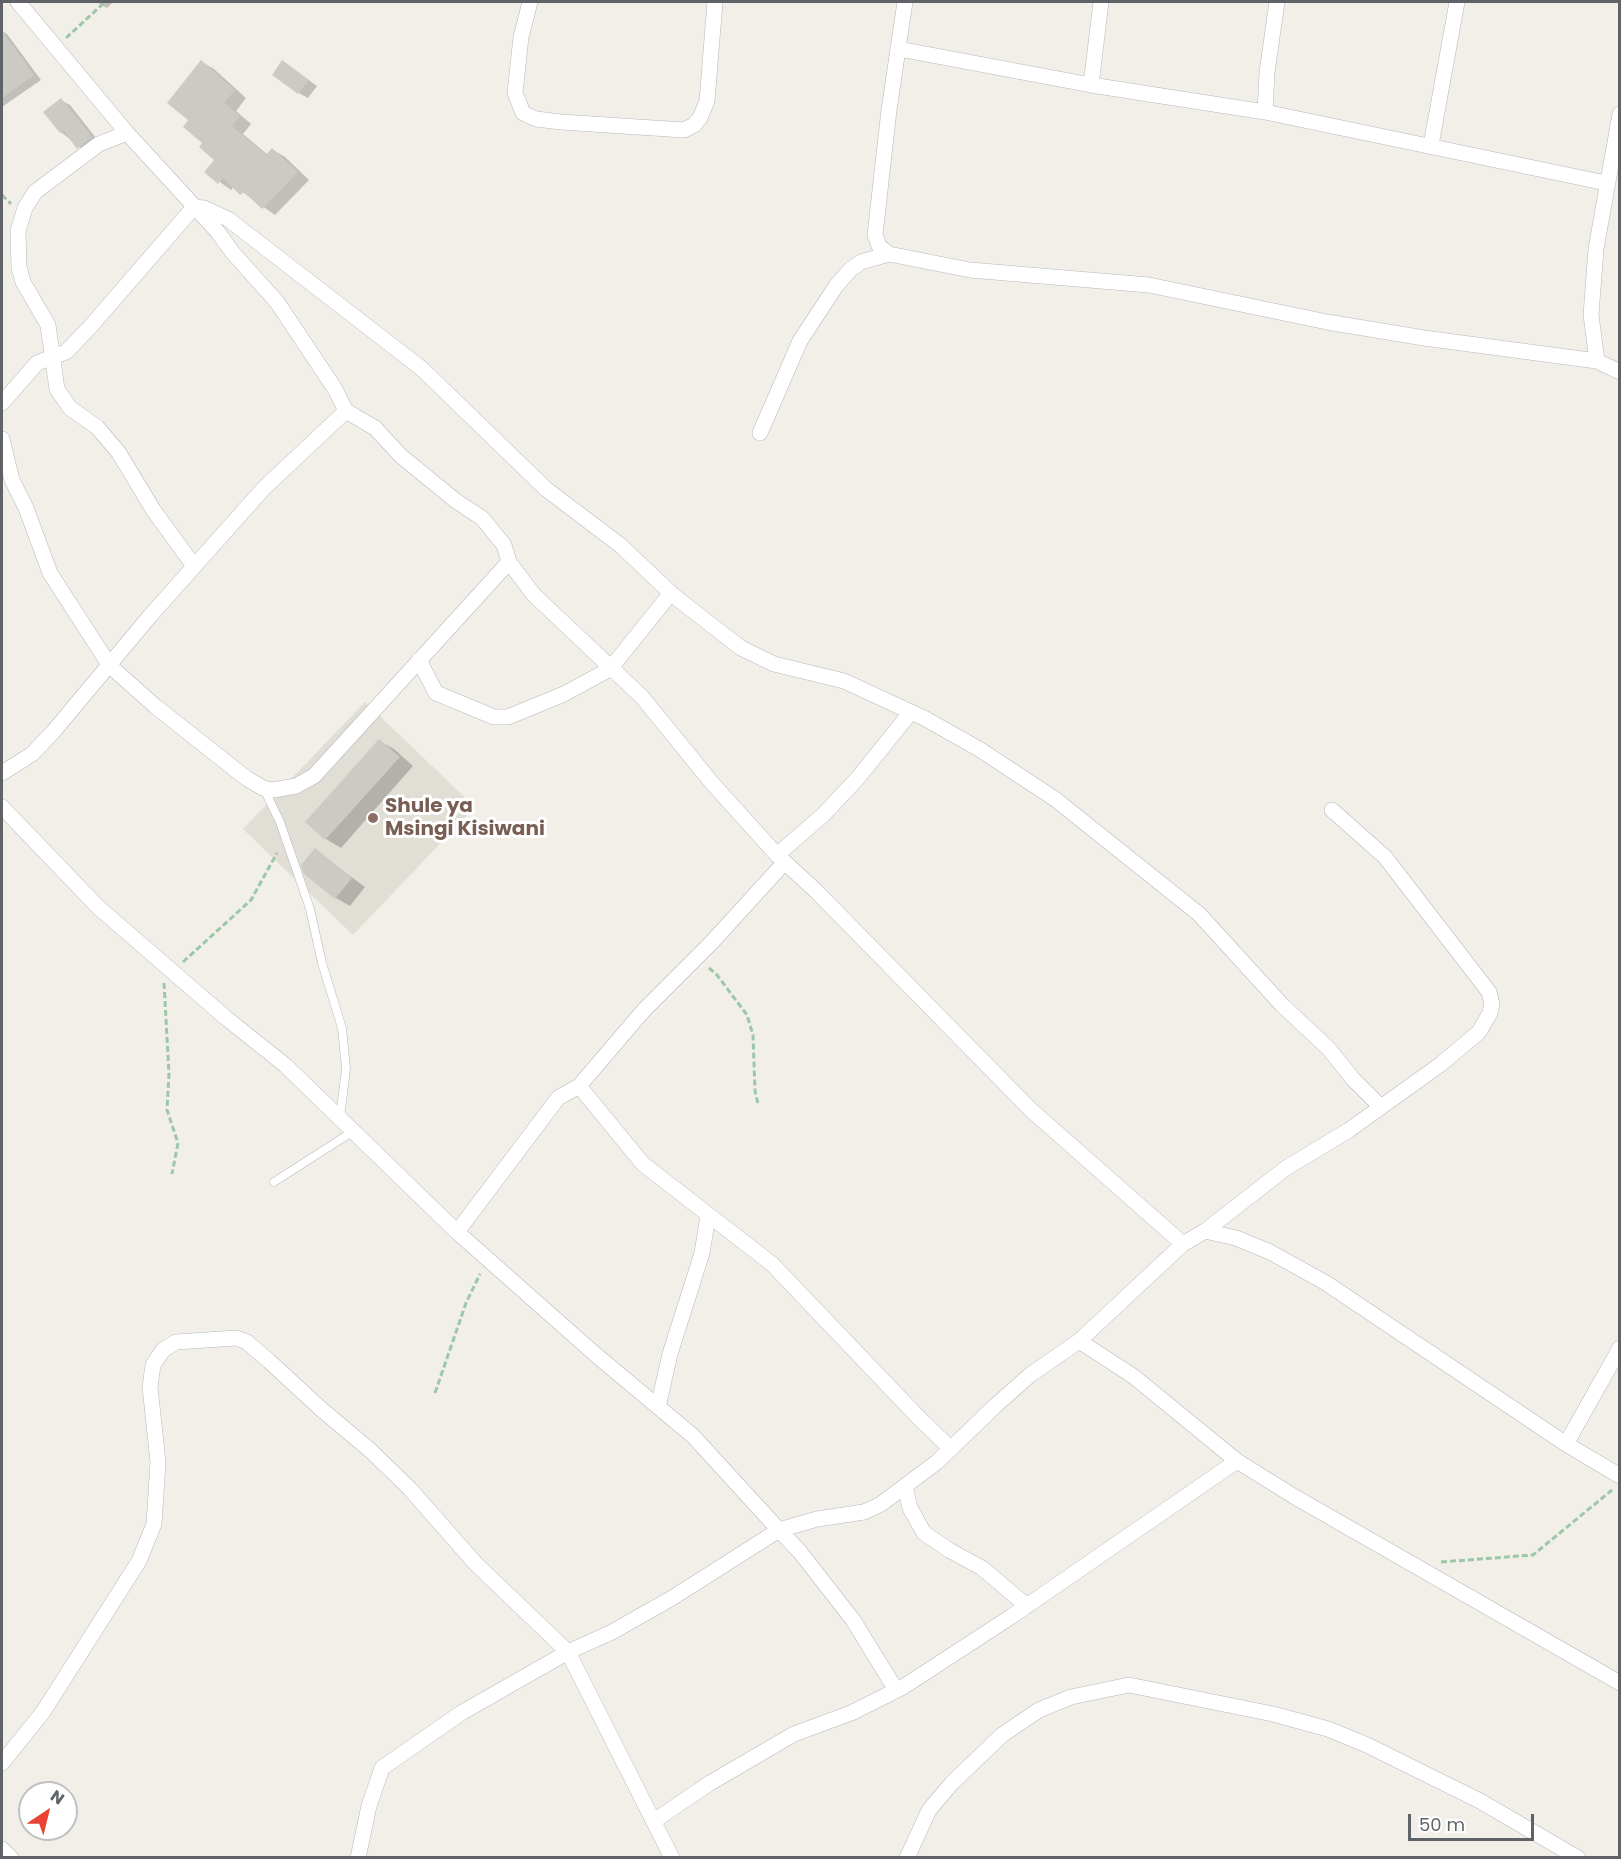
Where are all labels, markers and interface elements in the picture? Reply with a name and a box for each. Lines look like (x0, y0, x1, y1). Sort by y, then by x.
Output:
place label: Shule ya Msingi Kisiwani (385, 795, 545, 842)
marker: Shule ya Msingi Kisiwani (366, 811, 380, 825)
north arrow (18, 1781, 78, 1841)
text: N (46, 1785, 69, 1810)
scale bar (1411, 1802, 1537, 1840)
text: 50 m (1419, 1812, 1465, 1837)

